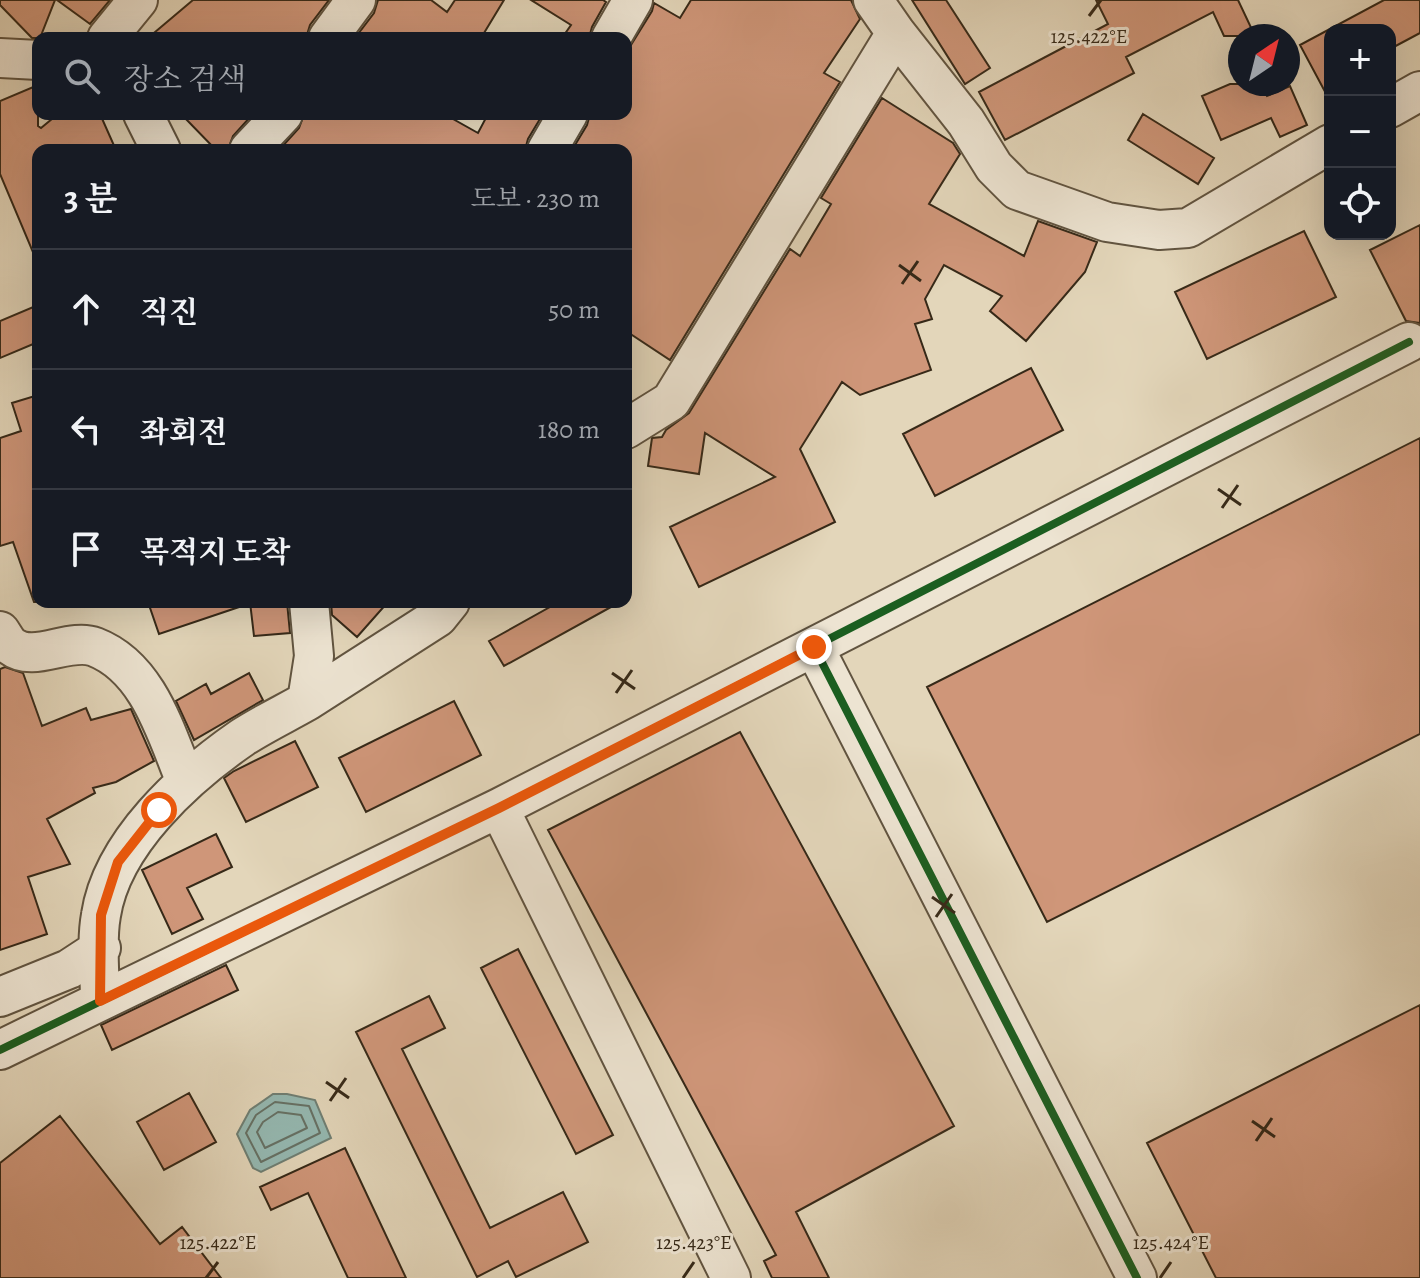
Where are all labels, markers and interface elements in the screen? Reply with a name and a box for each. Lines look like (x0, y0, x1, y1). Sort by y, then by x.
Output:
text: 125.422°E (1051, 23, 1127, 50)
north arrow (1228, 24, 1300, 96)
map controls (1324, 24, 1396, 240)
button: + (1324, 24, 1396, 96)
search box (32, 32, 632, 120)
icon: search (60, 54, 104, 98)
text: 장소 검색 (124, 59, 246, 99)
button: − (1324, 96, 1396, 168)
button: locate (1324, 168, 1396, 240)
text: 3 분 (64, 175, 117, 222)
text: 도보 · 230 m (471, 181, 600, 216)
icon: ahead (64, 287, 108, 331)
text: 직진 (140, 292, 198, 332)
text: 50 m (548, 292, 600, 327)
icon: left (64, 407, 108, 451)
text: 좌회전 (140, 412, 227, 452)
text: 180 m (538, 412, 600, 447)
icon: arrive (64, 527, 108, 571)
text: 목적지 도착 (140, 532, 290, 572)
route end (796, 629, 832, 665)
route start (141, 792, 177, 828)
text: 125.422°E (180, 1229, 256, 1256)
text: 125.423°E (656, 1229, 732, 1256)
text: 125.424°E (1133, 1229, 1209, 1256)

